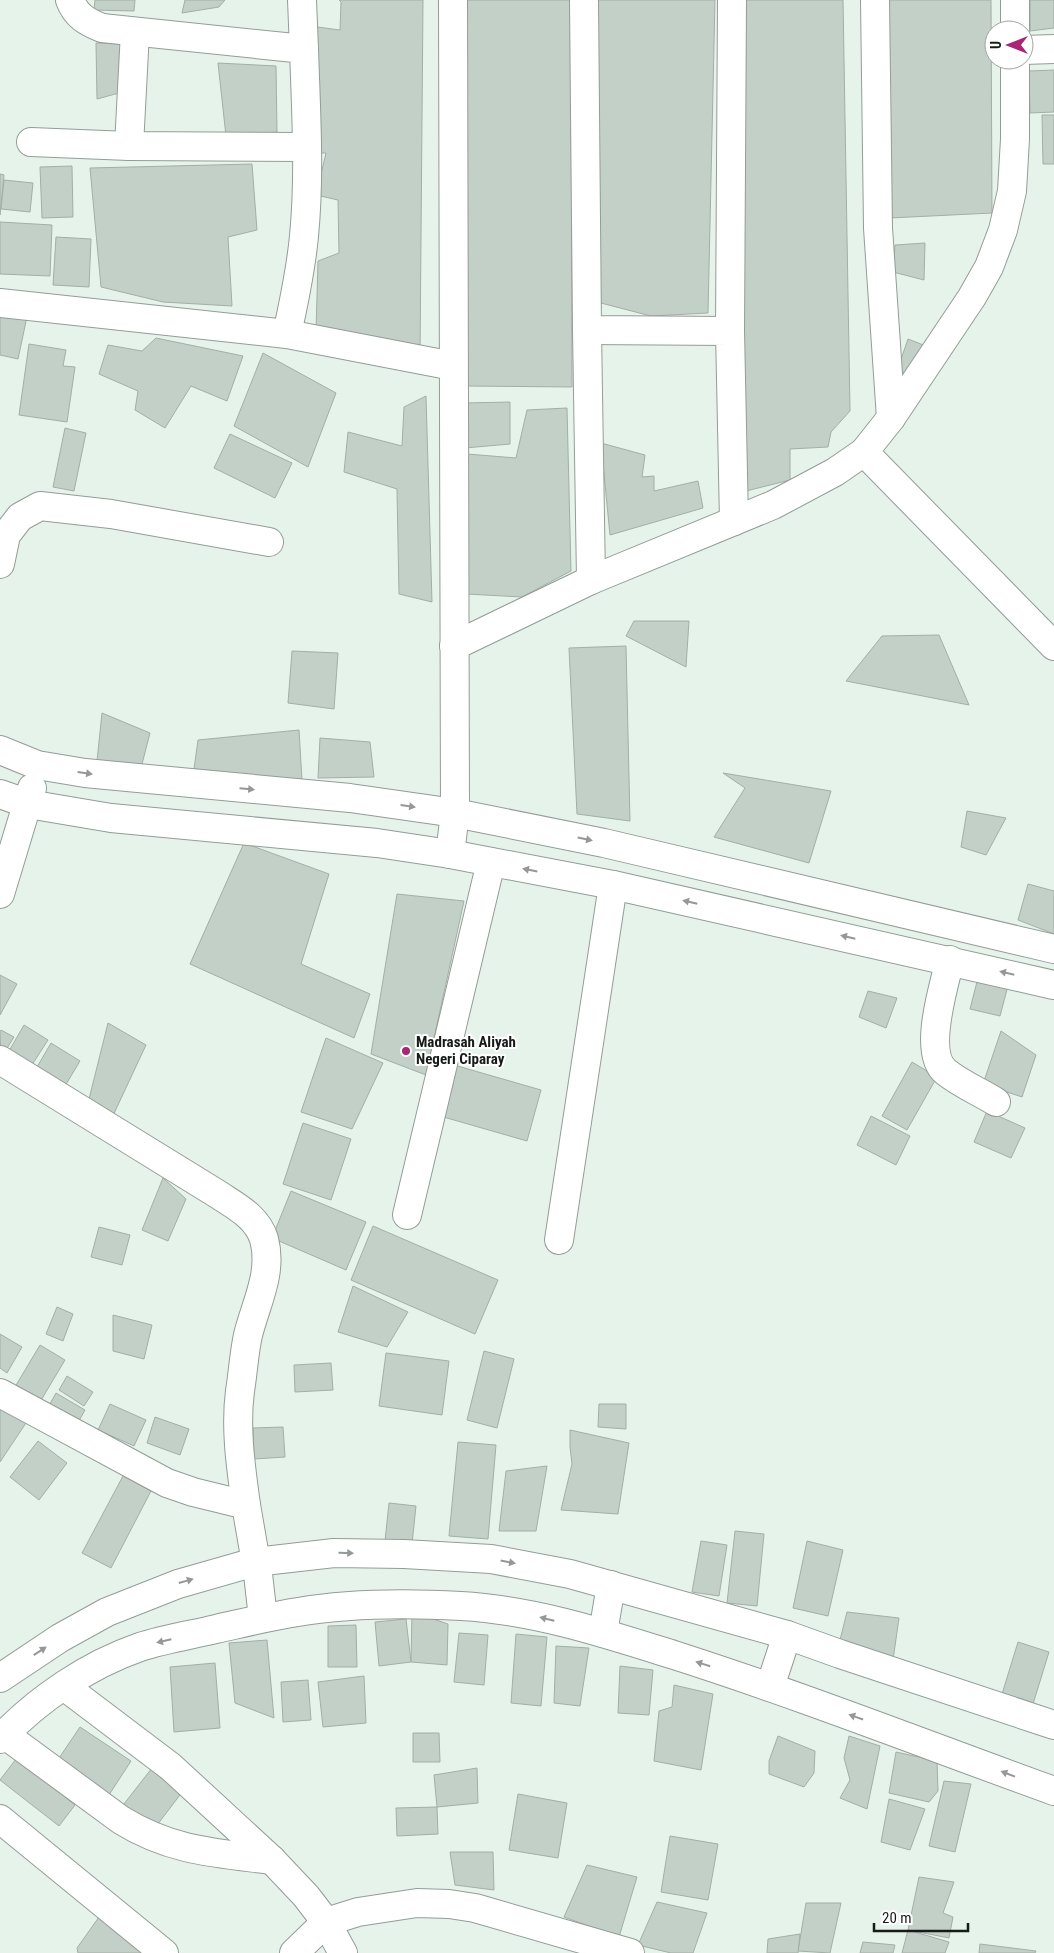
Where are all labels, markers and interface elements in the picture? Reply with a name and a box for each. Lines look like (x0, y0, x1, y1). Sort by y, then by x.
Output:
north arrow (984, 20, 1034, 70)
text: U (988, 41, 1004, 49)
one-way arrow (77, 769, 93, 777)
one-way arrow (239, 785, 255, 793)
one-way arrow (401, 802, 417, 810)
one-way arrow (578, 835, 593, 843)
one-way arrow (522, 865, 538, 873)
one-way arrow (682, 898, 697, 906)
one-way arrow (840, 933, 856, 941)
one-way arrow (999, 969, 1014, 977)
place label: Madrasah Aliyah Negeri Ciparay (416, 1033, 516, 1068)
marker: Madrasah Aliyah Negeri Ciparay (400, 1045, 412, 1057)
one-way arrow (338, 1549, 354, 1557)
one-way arrow (500, 1558, 515, 1566)
one-way arrow (179, 1577, 194, 1585)
one-way arrow (539, 1615, 554, 1623)
one-way arrow (156, 1637, 172, 1645)
one-way arrow (34, 1646, 47, 1656)
one-way arrow (695, 1660, 710, 1668)
one-way arrow (849, 1713, 864, 1720)
one-way arrow (1001, 1770, 1016, 1777)
scale bar (874, 1900, 968, 1932)
text: 20 m (882, 1909, 912, 1927)

